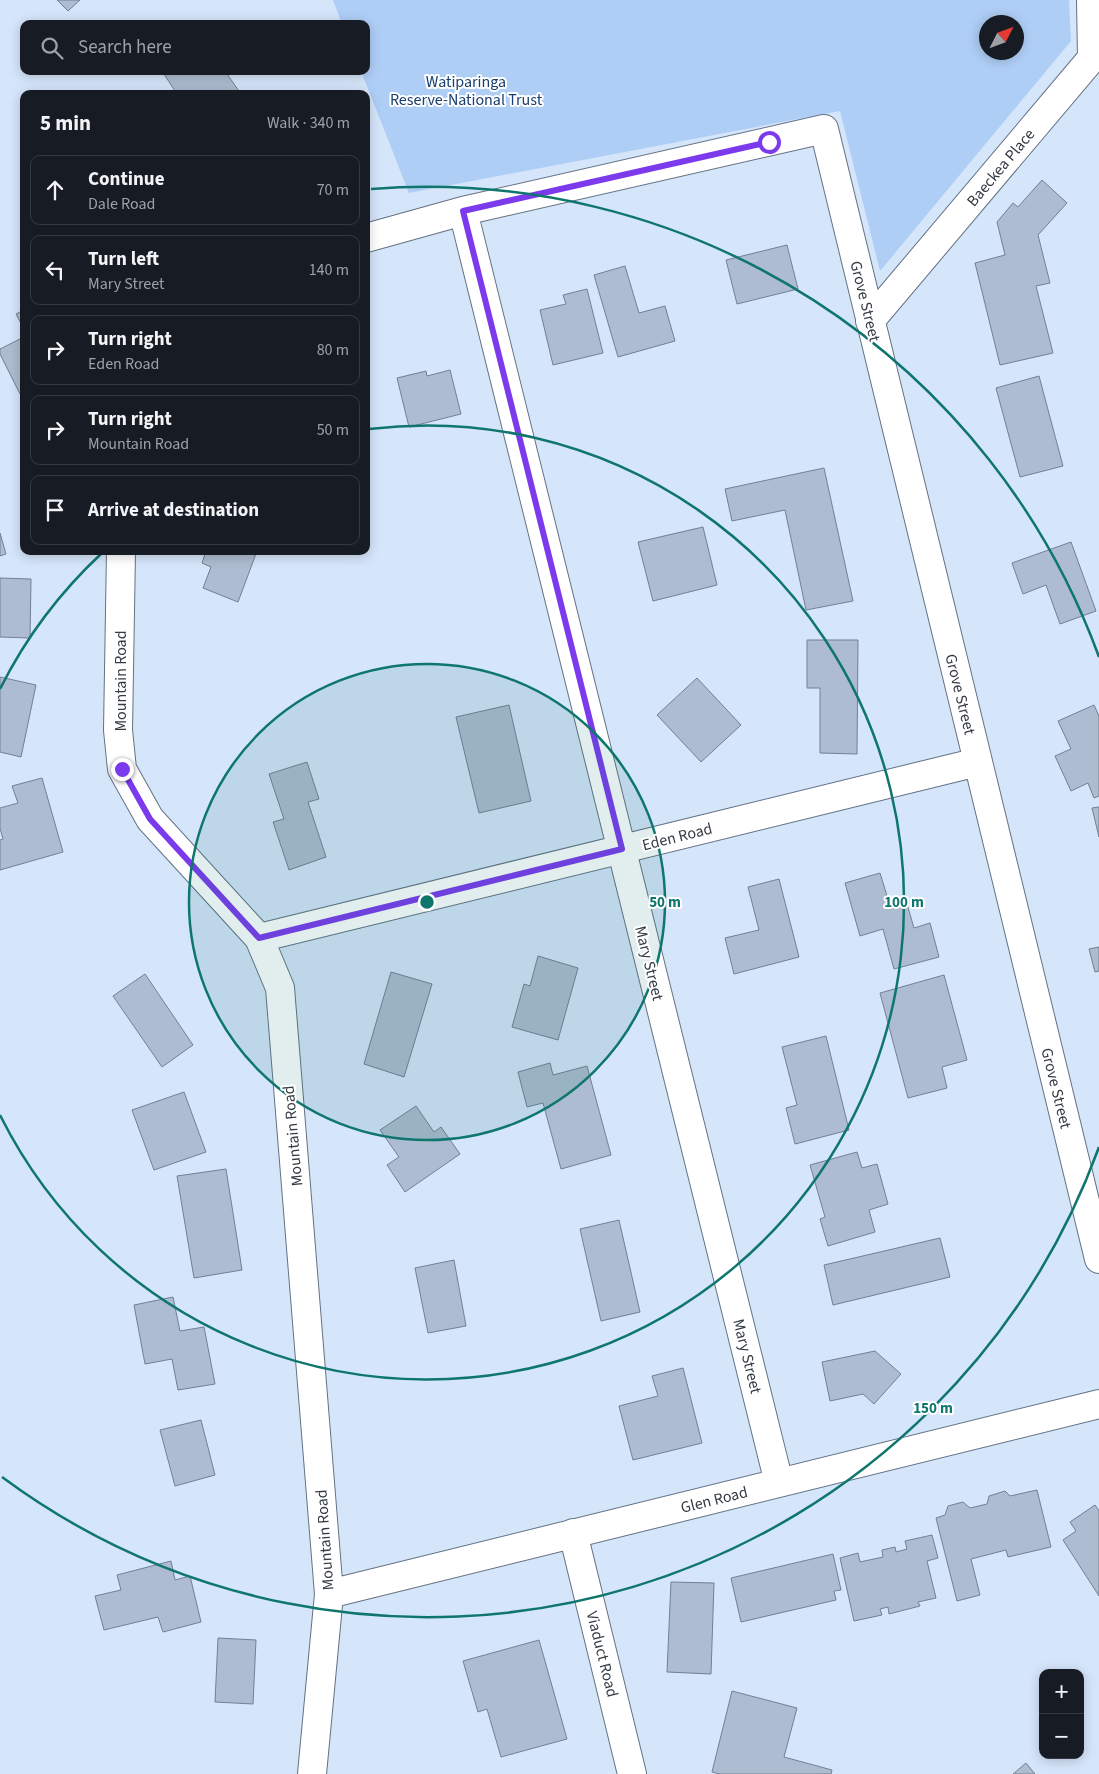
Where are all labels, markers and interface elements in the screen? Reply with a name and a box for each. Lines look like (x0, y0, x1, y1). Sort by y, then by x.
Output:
north arrow (979, 15, 1024, 60)
search box (20, 20, 370, 75)
icon: search (38, 34, 66, 62)
text: Search here (78, 34, 172, 61)
park label: Watiparinga Reserve-National Trust (390, 71, 543, 111)
text: 5 min (40, 108, 91, 138)
text: Walk · 340 m (267, 112, 350, 134)
street label: Baeckea Place (962, 124, 1040, 211)
route start (758, 131, 781, 154)
text: Continue (88, 166, 165, 193)
icon: ahead (41, 176, 69, 204)
text: 70 m (317, 179, 349, 201)
text: Dale Road (88, 193, 155, 215)
text: Turn left (88, 246, 159, 273)
icon: left (41, 256, 69, 284)
text: 140 m (309, 259, 349, 281)
street label: Grove Street (844, 259, 886, 345)
text: Mary Street (88, 273, 164, 295)
text: Turn right (88, 326, 172, 353)
icon: right (41, 336, 69, 364)
text: 80 m (317, 339, 349, 361)
text: Eden Road (88, 353, 159, 375)
text: Turn right (88, 406, 172, 433)
icon: right (41, 416, 69, 444)
text: 50 m (317, 419, 349, 441)
text: Mountain Road (88, 433, 189, 455)
icon: arrive (41, 496, 69, 524)
text: Arrive at destination (88, 497, 259, 524)
street label: Mountain Road (110, 630, 132, 732)
street label: Grove Street (939, 652, 981, 738)
route end (111, 758, 134, 781)
street label: Eden Road (640, 818, 715, 856)
text: 50 m (649, 892, 681, 913)
text: 100 m (884, 892, 924, 913)
centre of rings (418, 893, 436, 911)
street label: Mary Street (629, 924, 669, 1004)
street label: Grove Street (1035, 1046, 1077, 1132)
street label: Mountain Road (278, 1085, 308, 1187)
street label: Mary Street (727, 1317, 767, 1397)
text: 150 m (913, 1398, 953, 1419)
street label: Glen Road (678, 1481, 750, 1519)
street label: Mountain Road (310, 1489, 339, 1591)
street label: Viaduct Road (581, 1609, 623, 1700)
map controls (1039, 1669, 1084, 1759)
button: + (1039, 1669, 1084, 1714)
button: − (1039, 1714, 1084, 1759)

